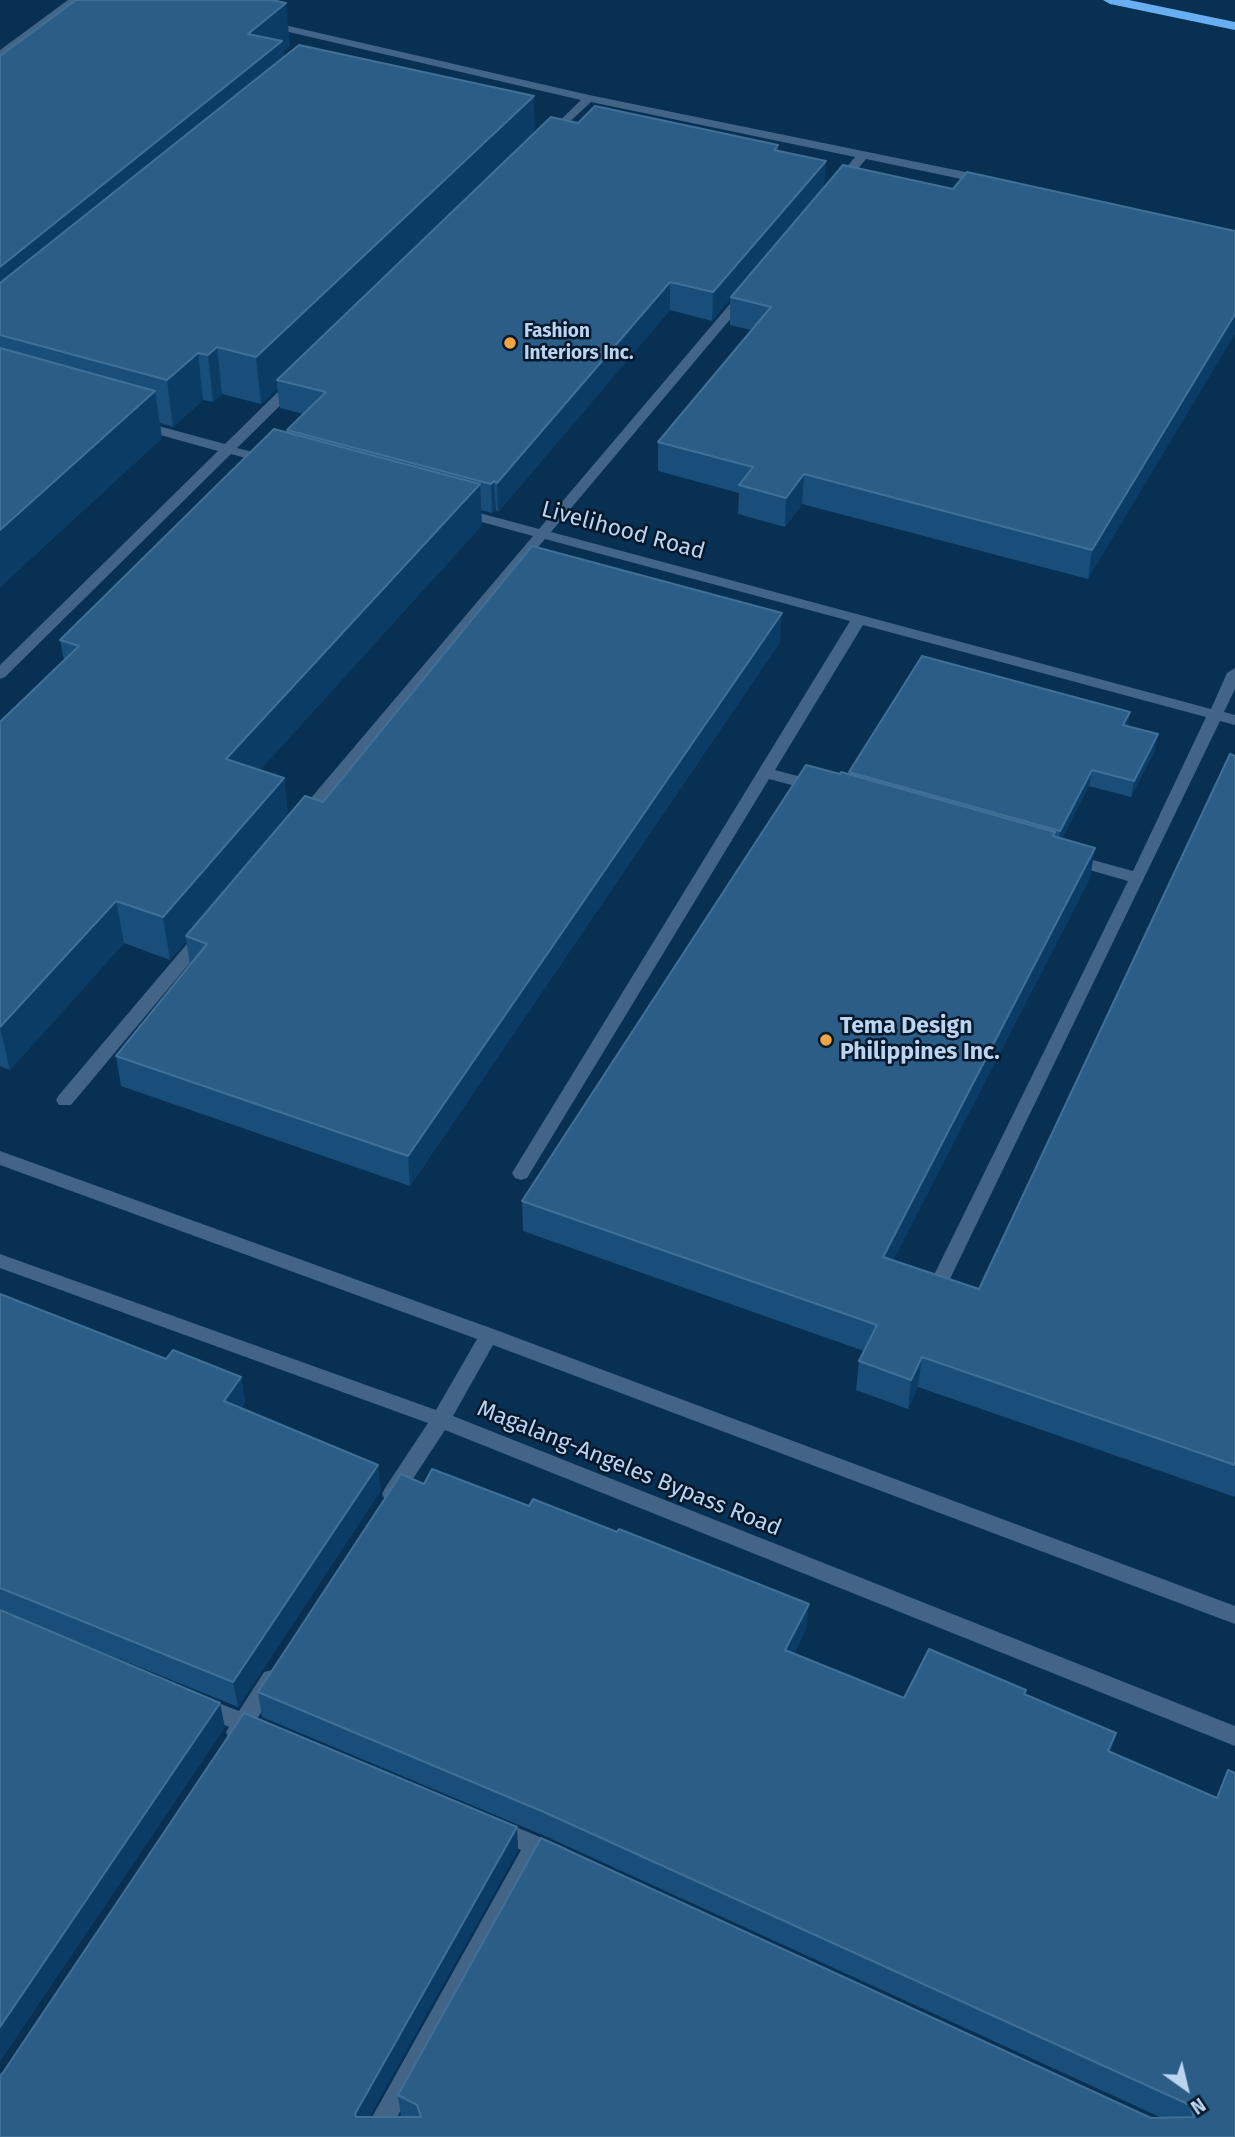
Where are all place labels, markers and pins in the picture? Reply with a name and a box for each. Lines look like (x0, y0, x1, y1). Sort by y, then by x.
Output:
place label: Fashion Interiors Inc. (524, 321, 634, 365)
marker: Fashion Interiors Inc. (502, 335, 518, 351)
place label: Tema Design Philippines Inc. (840, 1013, 1000, 1067)
marker: Tema Design Philippines Inc. (818, 1032, 834, 1048)

